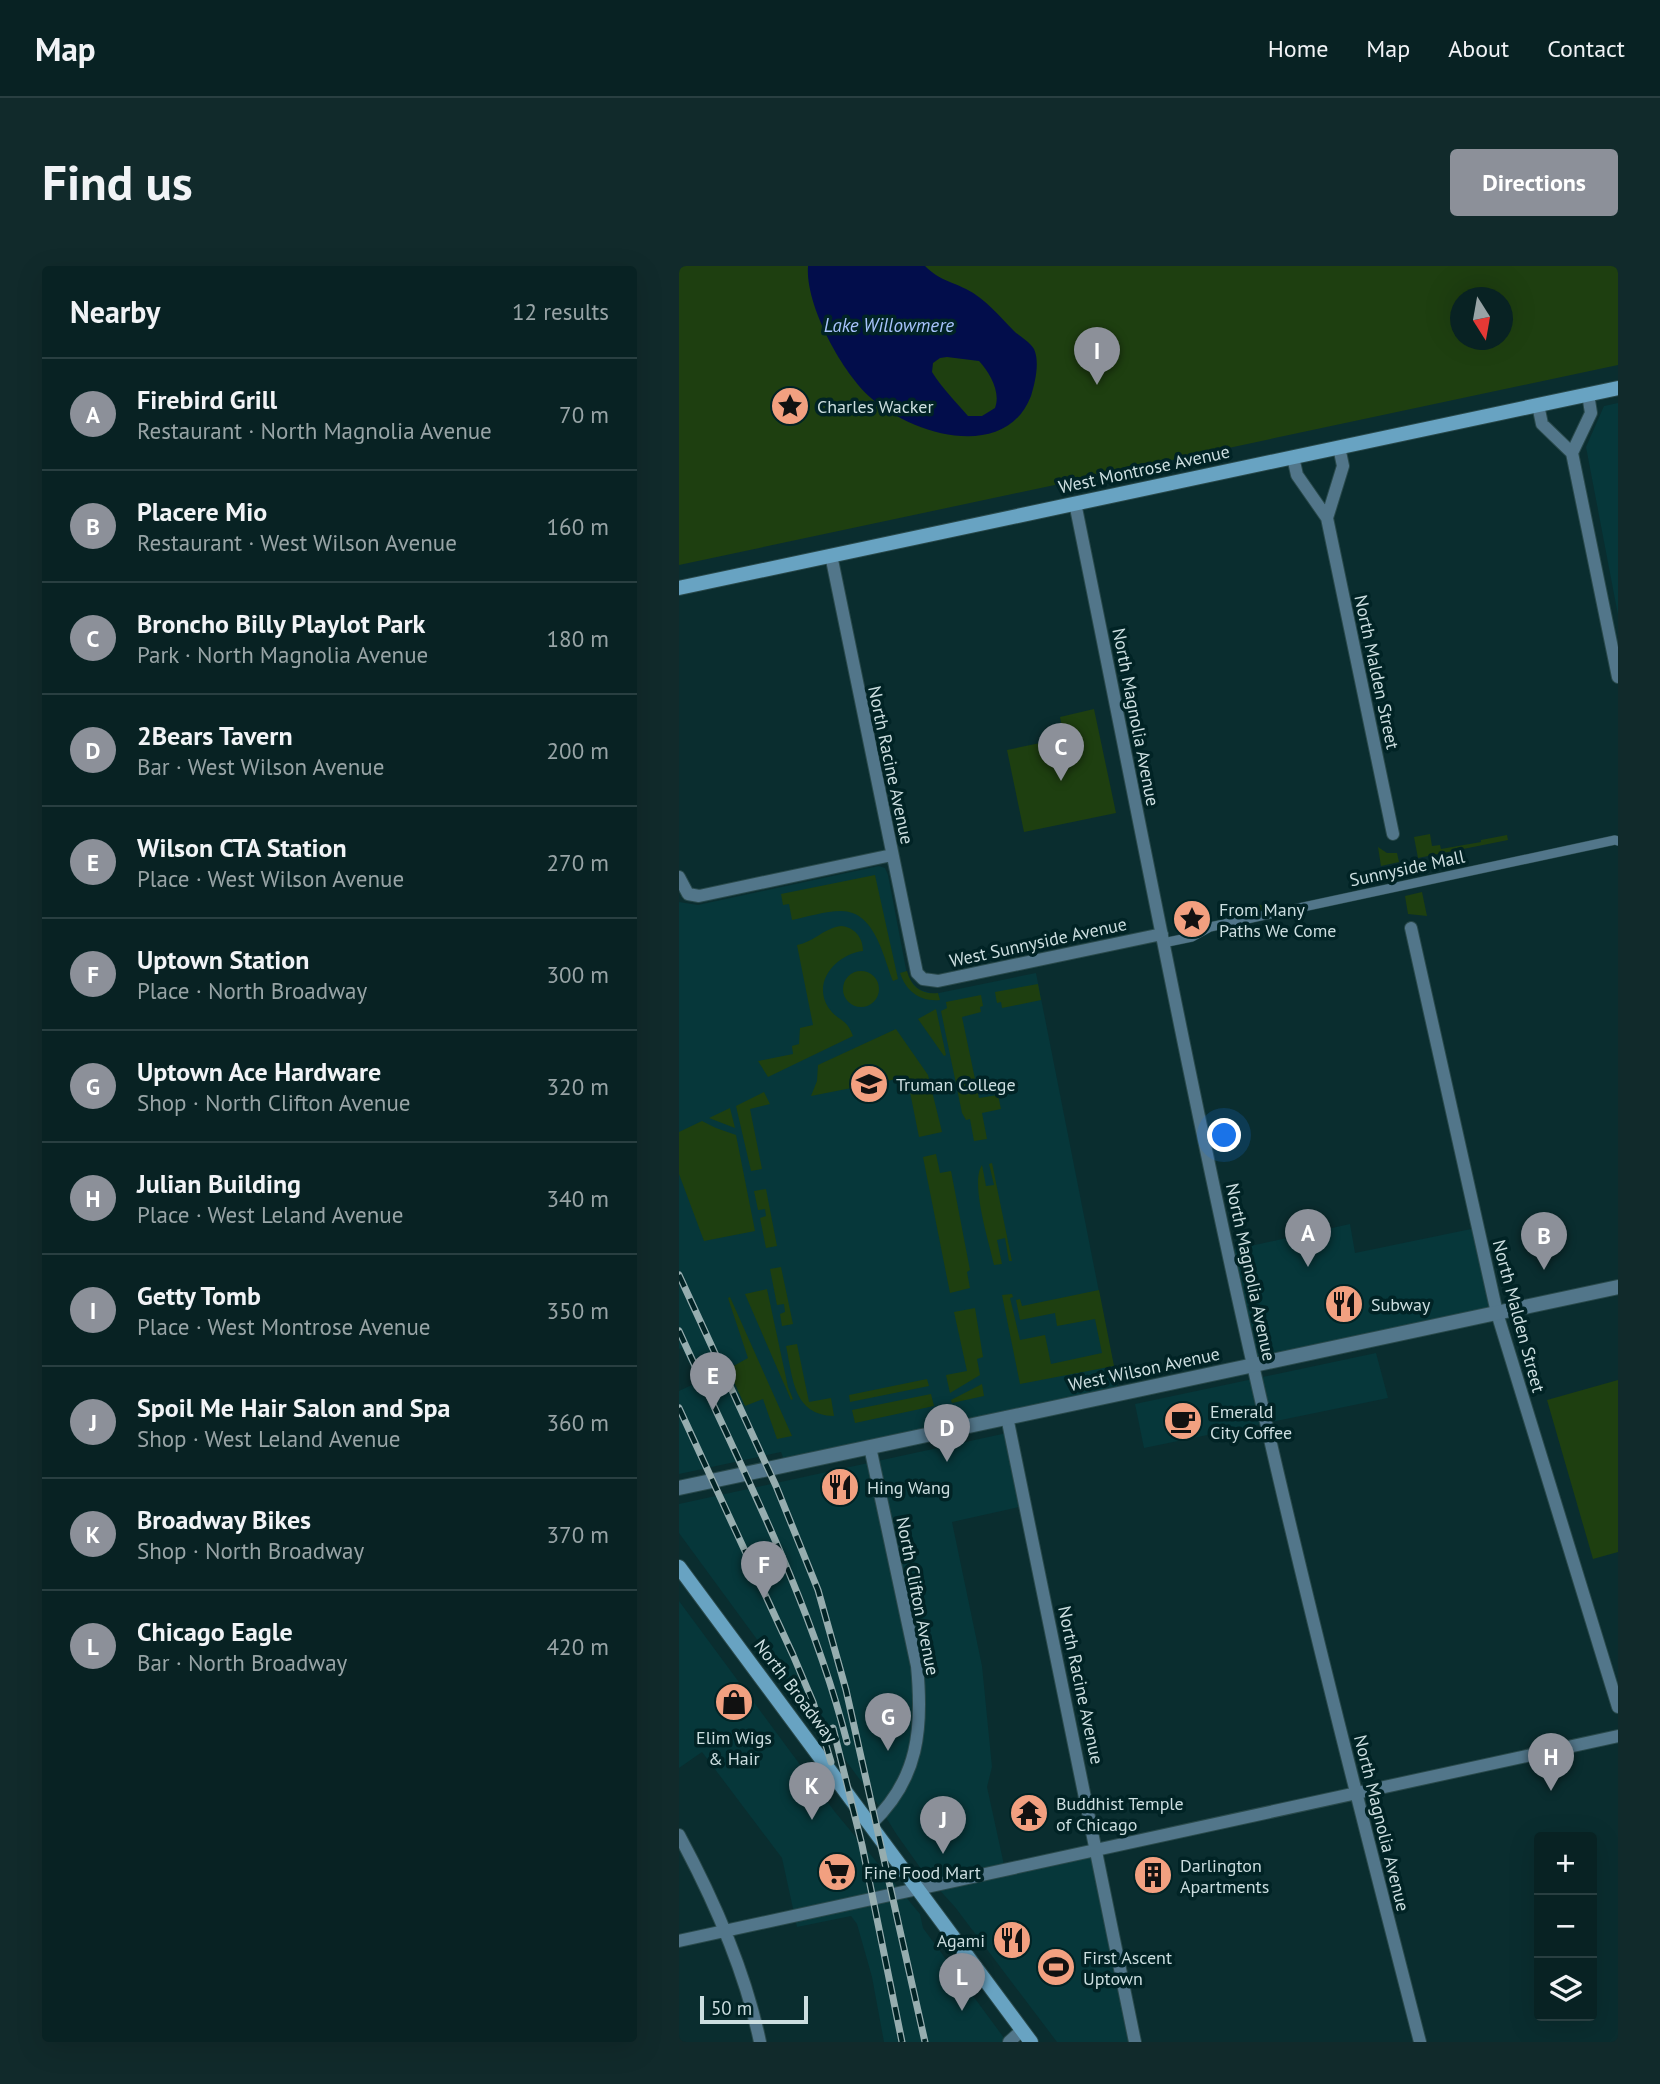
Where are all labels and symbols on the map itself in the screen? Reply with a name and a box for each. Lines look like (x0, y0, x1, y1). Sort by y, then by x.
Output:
north arrow (1450, 287, 1513, 350)
water label: Lake Willowmere (824, 313, 954, 337)
pin: I (1074, 327, 1120, 385)
place icon: Charles Wacker (769, 385, 811, 427)
place label: Charles Wacker (817, 395, 934, 418)
street label: West Montrose Avenue (1056, 440, 1232, 498)
street label: North Malden Street (1349, 593, 1405, 751)
street label: North Magnolia Avenue (1107, 626, 1165, 808)
street label: North Racine Avenue (863, 684, 919, 846)
pin: C (1038, 723, 1084, 781)
street label: Sunnyside Mall (1347, 844, 1467, 891)
place icon: From Many Paths We Come (1171, 898, 1213, 940)
place label: From Many Paths We Come (1219, 898, 1337, 942)
street label: West Sunnyside Avenue (947, 912, 1129, 972)
school or university icon: Truman College (848, 1063, 890, 1105)
place label: Truman College (896, 1073, 1016, 1096)
your location (1207, 1118, 1241, 1152)
street label: North Magnolia Avenue (1221, 1181, 1281, 1363)
pin: A (1285, 1209, 1331, 1267)
pin: B (1521, 1212, 1567, 1270)
street label: North Malden Street (1488, 1237, 1550, 1395)
restaurant icon: Subway (1323, 1283, 1365, 1325)
place label: Subway (1371, 1293, 1431, 1316)
street label: West Wilson Avenue (1066, 1342, 1222, 1396)
pin: E (690, 1352, 736, 1410)
cafe icon: Emerald City Coffee (1162, 1400, 1204, 1442)
place label: Emerald City Coffee (1210, 1400, 1292, 1444)
pin: D (924, 1404, 970, 1462)
restaurant icon: Hing Wang (819, 1466, 861, 1508)
place label: Hing Wang (867, 1476, 951, 1499)
street label: North Clifton Avenue (891, 1515, 945, 1677)
pin: F (741, 1541, 787, 1599)
street label: North Racine Avenue (1053, 1604, 1109, 1766)
street label: North Broadway (749, 1634, 843, 1748)
shop icon: Elim Wigs & Hair (713, 1681, 755, 1723)
pin: G (865, 1693, 911, 1751)
place label: Elim Wigs & Hair (696, 1726, 772, 1770)
street label: North Magnolia Avenue (1349, 1732, 1415, 1914)
pin: H (1528, 1733, 1574, 1791)
pin: K (789, 1762, 835, 1820)
temple icon: Buddhist Temple of Chicago (1008, 1792, 1050, 1834)
place label: Buddhist Temple of Chicago (1056, 1792, 1184, 1836)
pin: J (920, 1796, 966, 1854)
supermarket icon: Fine Food Mart (816, 1851, 858, 1893)
building icon: Darlington Apartments (1132, 1854, 1174, 1896)
place label: Darlington Apartments (1180, 1854, 1269, 1898)
place label: Fine Food Mart (864, 1861, 981, 1884)
restaurant icon: Agami (991, 1919, 1033, 1961)
place label: Agami (937, 1929, 985, 1952)
sports icon: First Ascent Uptown (1035, 1946, 1077, 1988)
place label: First Ascent Uptown (1083, 1946, 1172, 1990)
pin: L (939, 1953, 985, 2011)
scale bar (700, 1993, 809, 2025)

